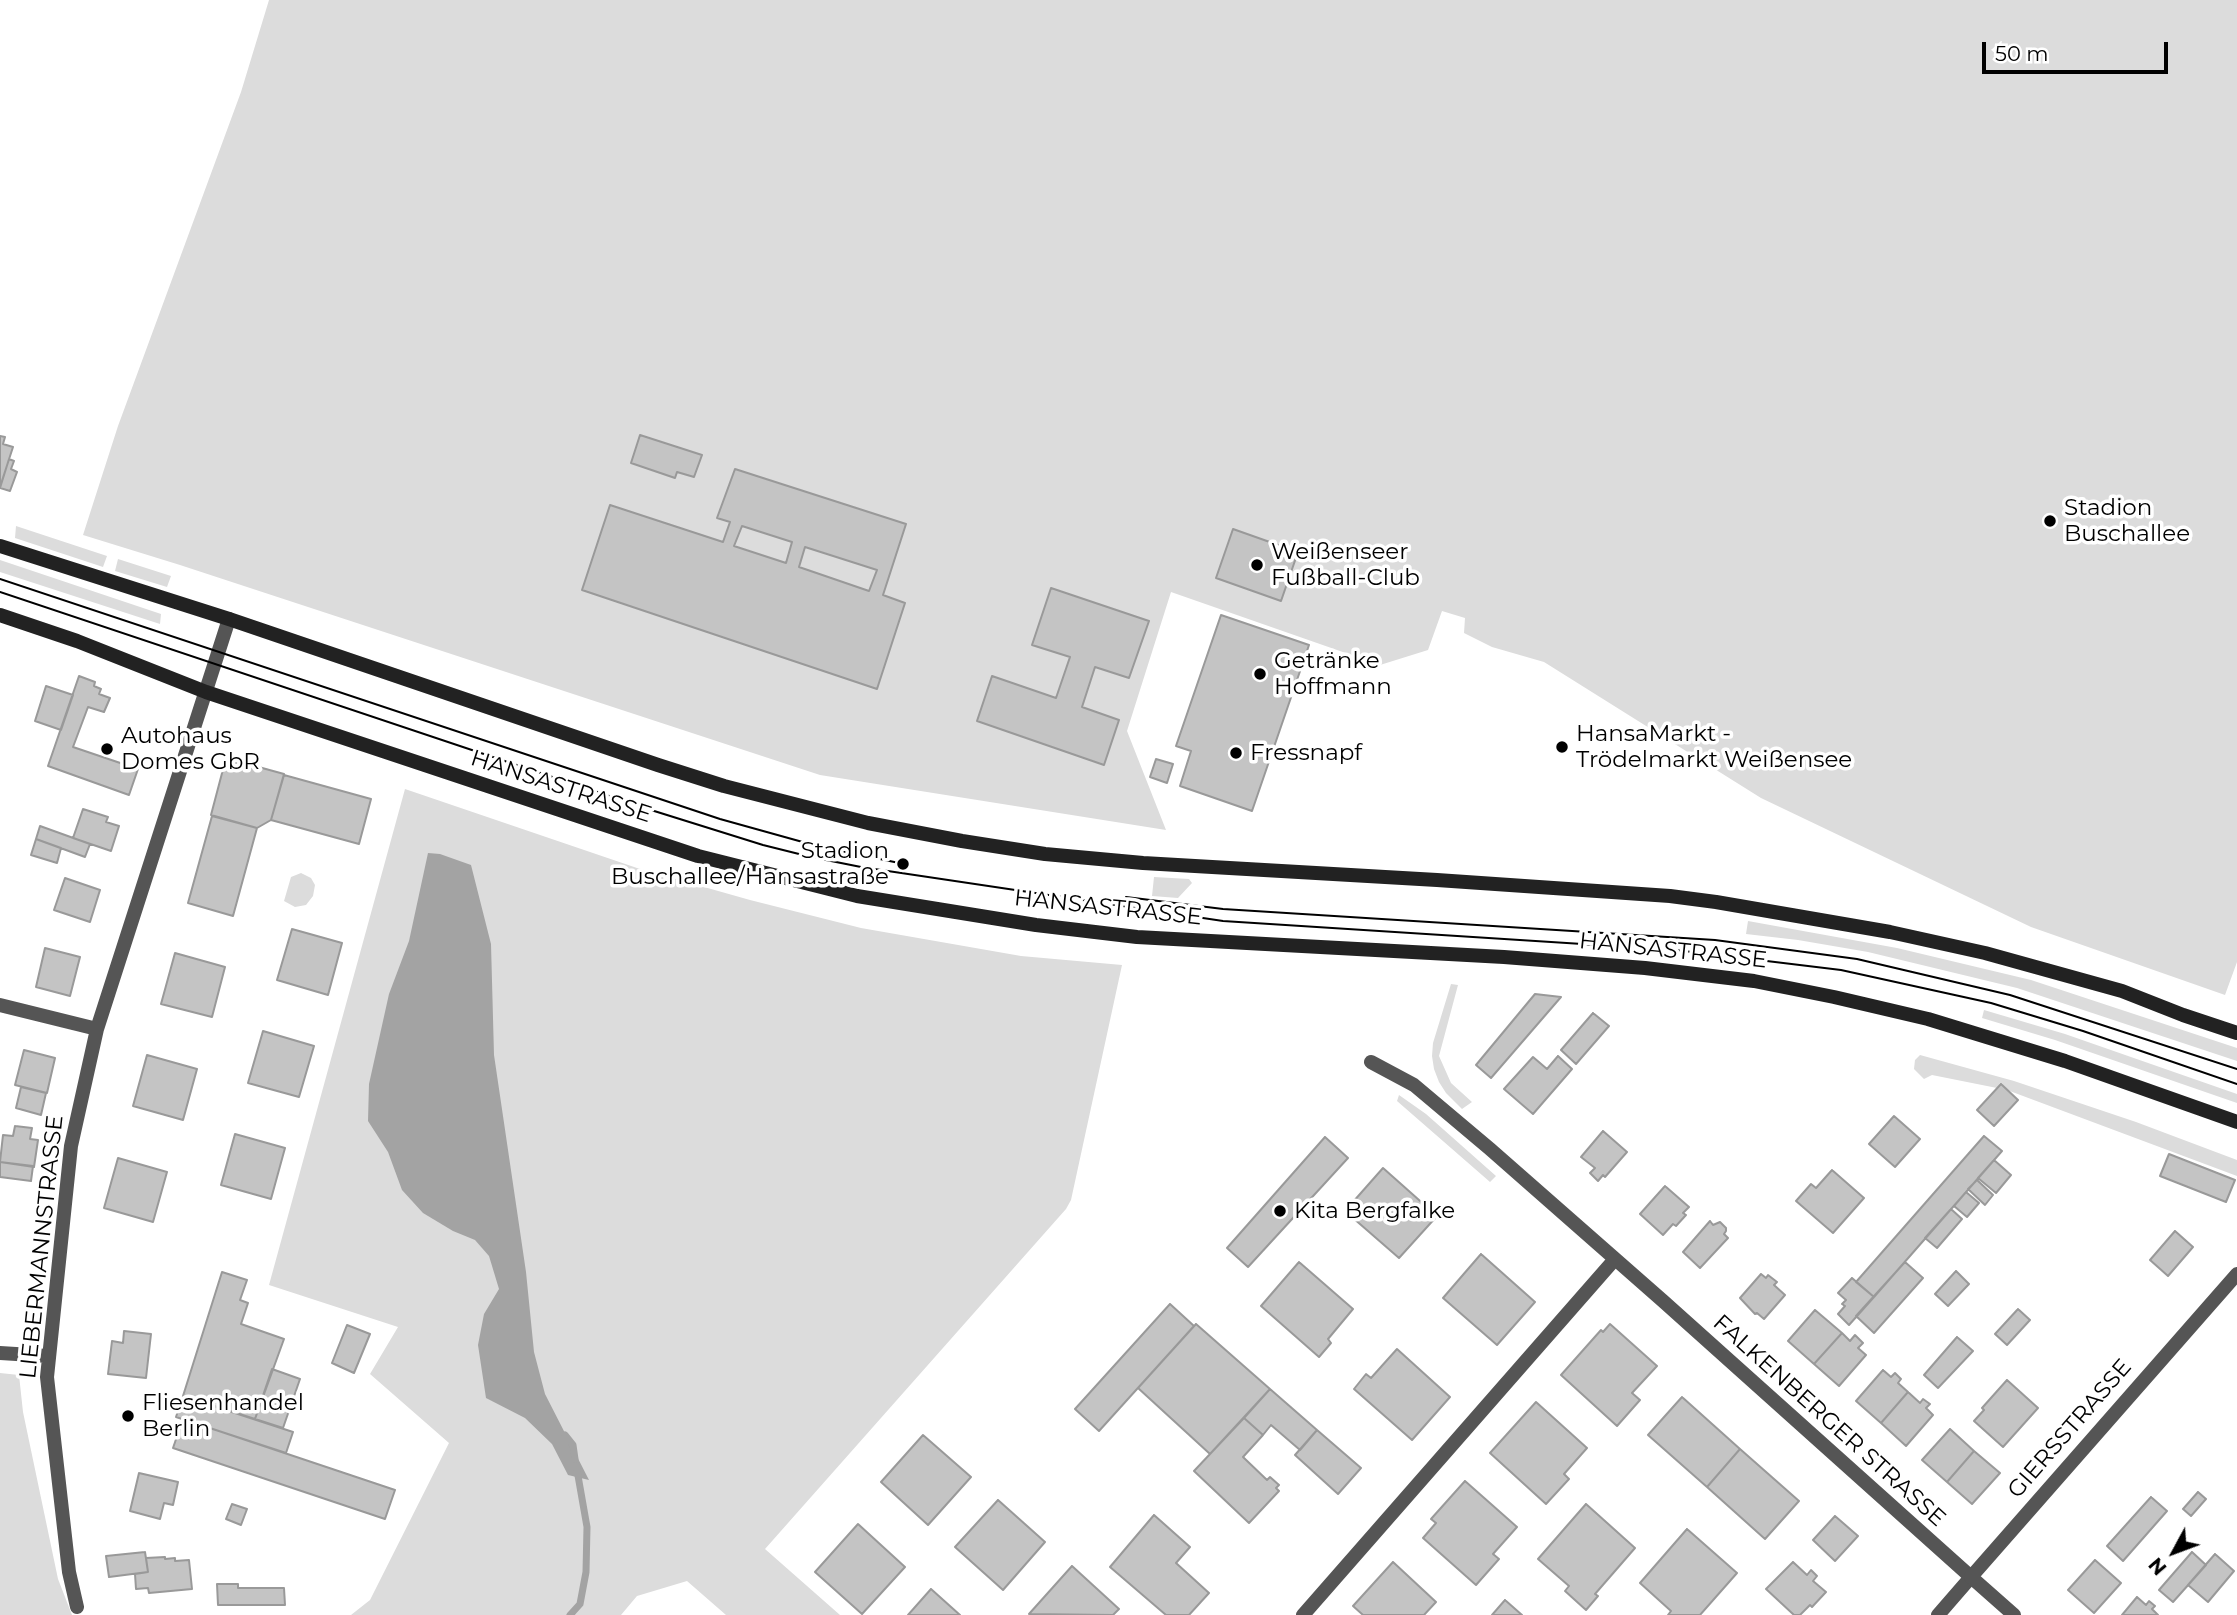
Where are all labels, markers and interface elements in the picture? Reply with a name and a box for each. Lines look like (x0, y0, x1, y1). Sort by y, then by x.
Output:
scale bar (1985, 28, 2170, 72)
text: 50 m (1995, 41, 2049, 66)
place label: Stadion Buschallee (2064, 494, 2190, 548)
marker: Stadion Buschallee (2042, 513, 2058, 529)
place label: Weißenseer Fußball-Club (1271, 538, 1420, 592)
marker: Weißenseer Fußball-Club (1249, 557, 1265, 573)
place label: Getränke Hoffmann (1274, 647, 1392, 701)
marker: Getränke Hoffmann (1252, 666, 1268, 682)
place label: HansaMarkt - Trödelmarkt Weißensee (1576, 720, 1852, 774)
place label: Autohaus Domes GbR (121, 722, 260, 776)
place label: Fressnapf (1250, 739, 1362, 767)
marker: HansaMarkt - Trödelmarkt Weißensee (1554, 739, 1570, 755)
marker: Autohaus Domes GbR (99, 741, 115, 757)
street label: HANSASTRASSE (467, 745, 655, 829)
marker: Fressnapf (1228, 745, 1244, 761)
place label: Stadion Buschallee/Hansastraße (611, 837, 889, 891)
marker: Stadion Buschallee/Hansastraße (895, 856, 911, 872)
street label: HANSASTRASSE (1013, 884, 1203, 932)
street label: HANSASTRASSE (1578, 927, 1768, 975)
street label: LIEBERMANNSTRASSE (14, 1114, 70, 1380)
place label: Kita Bergfalke (1294, 1197, 1455, 1225)
marker: Kita Bergfalke (1272, 1203, 1288, 1219)
street label: FALKENBERGER STRASSE (1707, 1309, 1951, 1533)
street label: GIERSSTRASSE (2002, 1354, 2138, 1504)
place label: Fliesenhandel Berlin (142, 1389, 304, 1443)
marker: Fliesenhandel Berlin (120, 1408, 136, 1424)
north arrow (2139, 1517, 2209, 1587)
text: N (2144, 1553, 2171, 1579)

